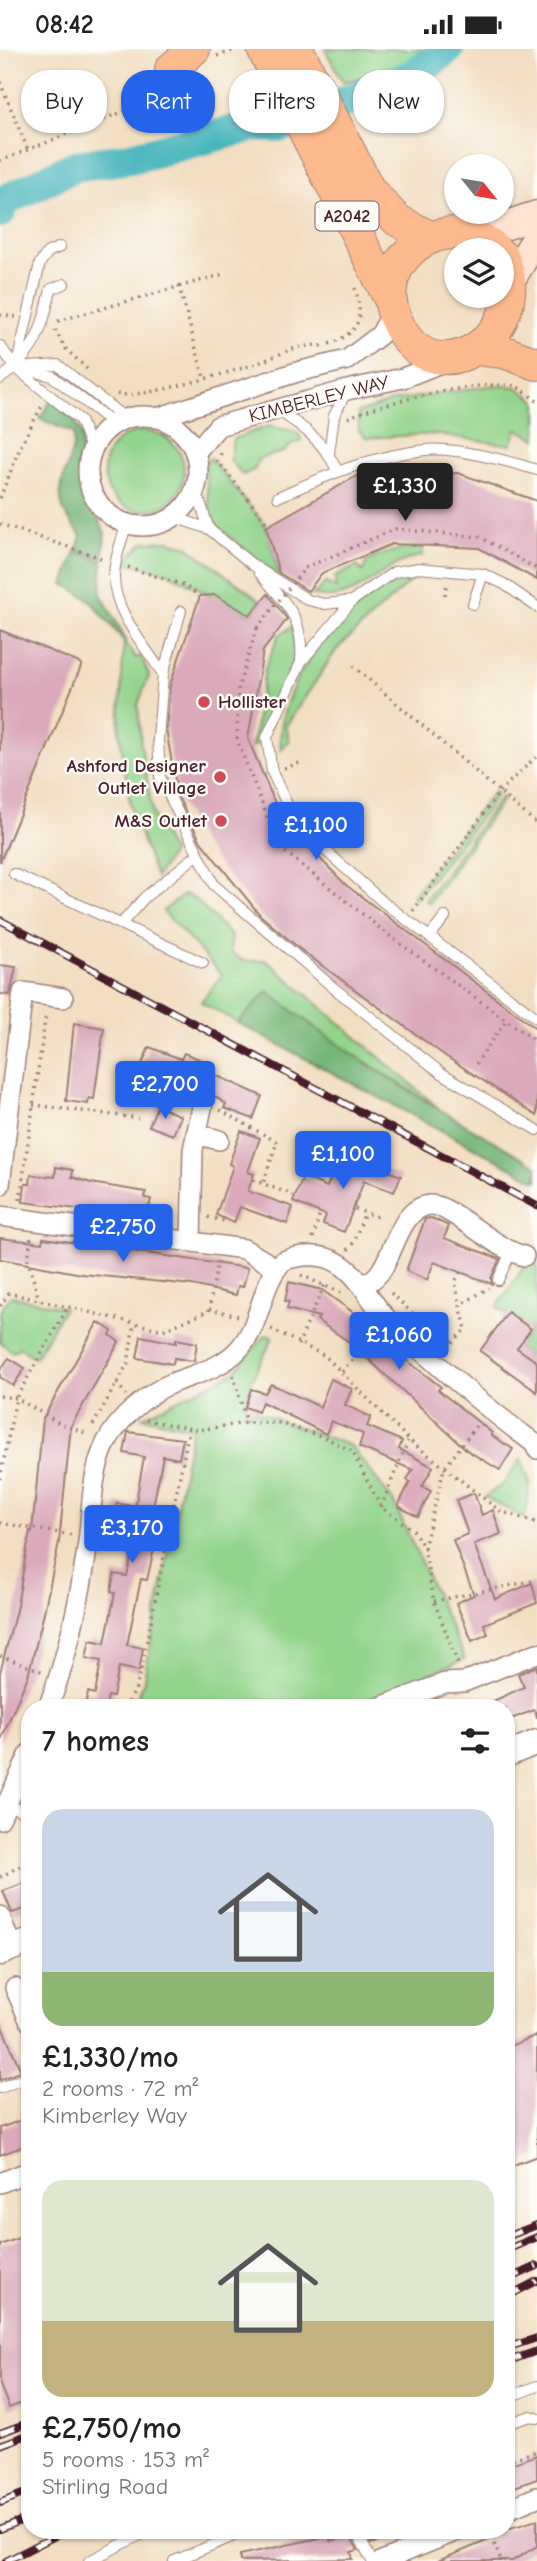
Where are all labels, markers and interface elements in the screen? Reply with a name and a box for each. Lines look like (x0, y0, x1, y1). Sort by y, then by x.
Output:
text: 08:42 (35, 10, 94, 40)
chip: Buy (21, 70, 107, 133)
chip: Rent (121, 70, 215, 133)
chip: Filters (229, 70, 339, 133)
chip: New (353, 70, 444, 133)
north arrow (444, 154, 514, 224)
map controls (444, 154, 514, 308)
road number: A2042 (316, 201, 378, 231)
button: layers (444, 238, 514, 308)
street label: KIMBERLEY WAY (247, 371, 392, 427)
pin: £1,330 (348, 463, 462, 523)
text: £1,330 (373, 472, 437, 499)
place label: Hollister (218, 691, 286, 713)
marker: Hollister (196, 694, 212, 710)
place label: Ashford Designer Outlet Village (67, 755, 206, 799)
marker: Ashford Designer Outlet Village (212, 769, 228, 785)
pin: £1,100 (259, 803, 373, 862)
place label: M&S Outlet (114, 810, 208, 832)
text: £1,100 (284, 811, 348, 838)
marker: M&S Outlet (213, 813, 229, 829)
pin: £2,700 (108, 1061, 222, 1121)
text: £2,700 (131, 1070, 199, 1097)
pin: £1,100 (286, 1131, 400, 1191)
text: £1,100 (311, 1140, 375, 1167)
pin: £2,750 (66, 1205, 180, 1264)
text: £2,750 (90, 1213, 156, 1240)
pin: £1,060 (342, 1313, 456, 1372)
text: £1,060 (366, 1321, 432, 1348)
pin: £3,170 (75, 1505, 189, 1565)
text: £3,170 (100, 1514, 164, 1541)
icon: filters (456, 1722, 494, 1760)
text: 7 homes (42, 1724, 149, 1759)
icon: home (205, 1854, 331, 1980)
text: £1,330/mo (42, 2040, 179, 2075)
text: 2 rooms · 72 m² (42, 2075, 198, 2102)
text: Kimberley Way (42, 2102, 187, 2129)
icon: home (205, 2225, 331, 2351)
text: £2,750/mo (42, 2411, 182, 2446)
text: 5 rooms · 153 m² (42, 2446, 209, 2473)
text: Stirling Road (42, 2473, 168, 2500)

